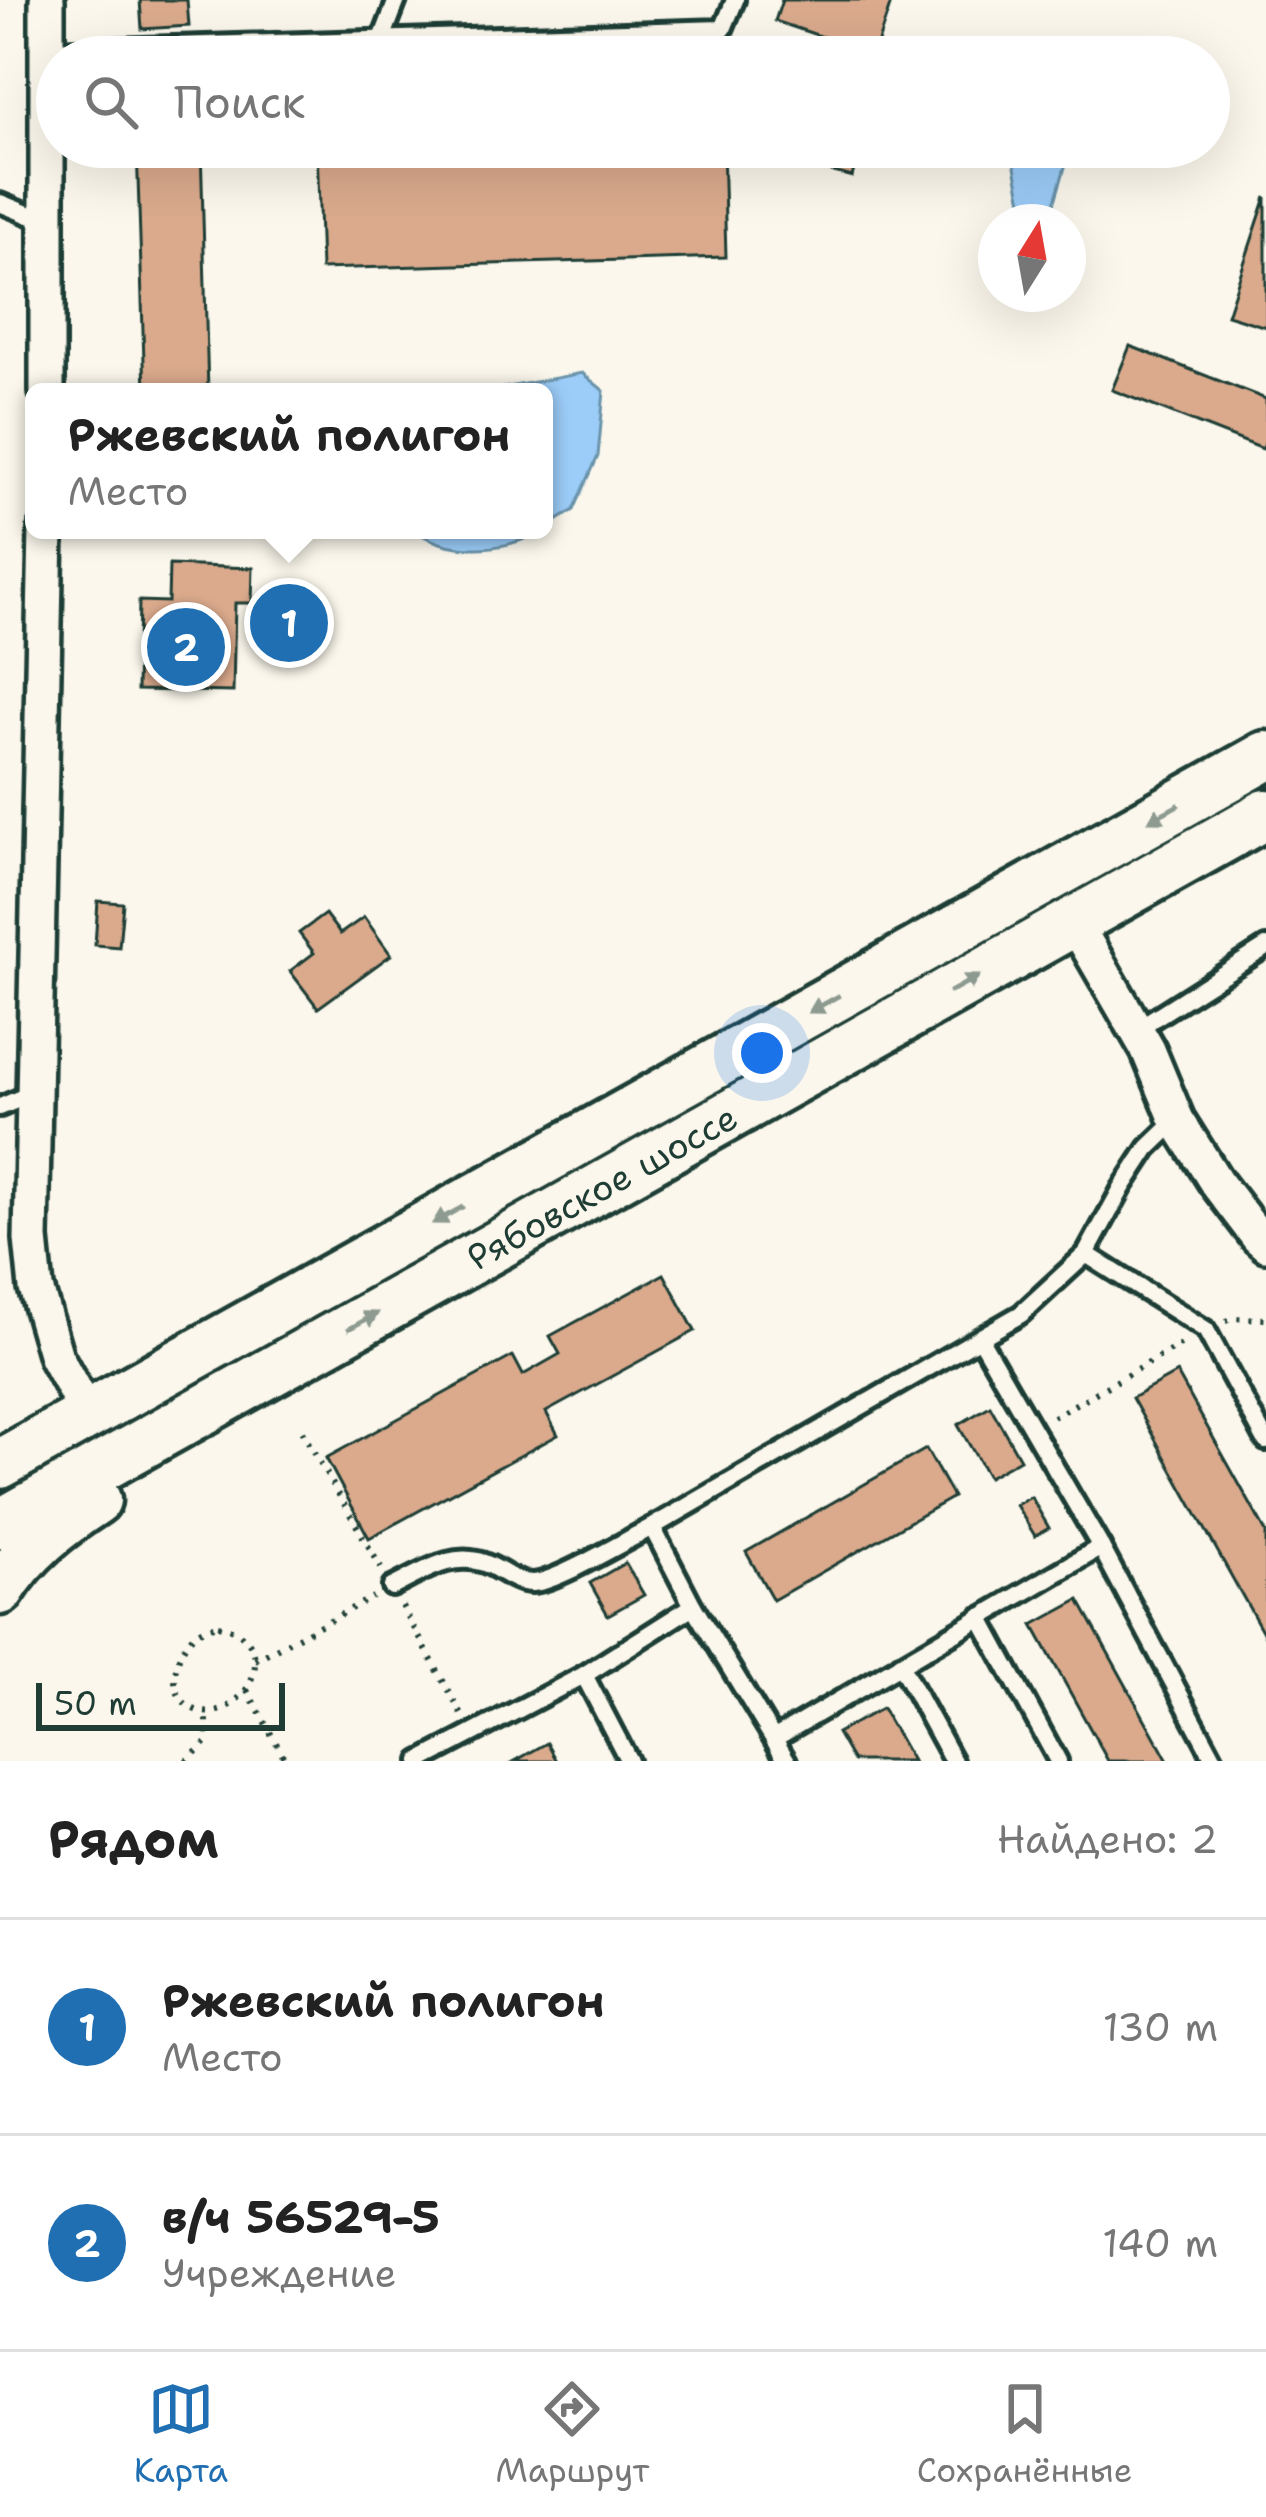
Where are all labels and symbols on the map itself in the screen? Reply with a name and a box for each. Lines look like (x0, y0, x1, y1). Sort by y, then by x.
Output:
north arrow (978, 204, 1086, 312)
pin: 1 (250, 578, 328, 668)
pin: 2 (147, 602, 225, 692)
one-way arrow (1147, 802, 1181, 823)
one-way arrow (947, 974, 981, 995)
one-way arrow (807, 993, 841, 1014)
your location (732, 1023, 792, 1083)
street label: Рябовское шоссе (458, 1093, 746, 1282)
one-way arrow (431, 1204, 465, 1225)
one-way arrow (347, 1311, 380, 1332)
scale bar (36, 1677, 285, 1730)

